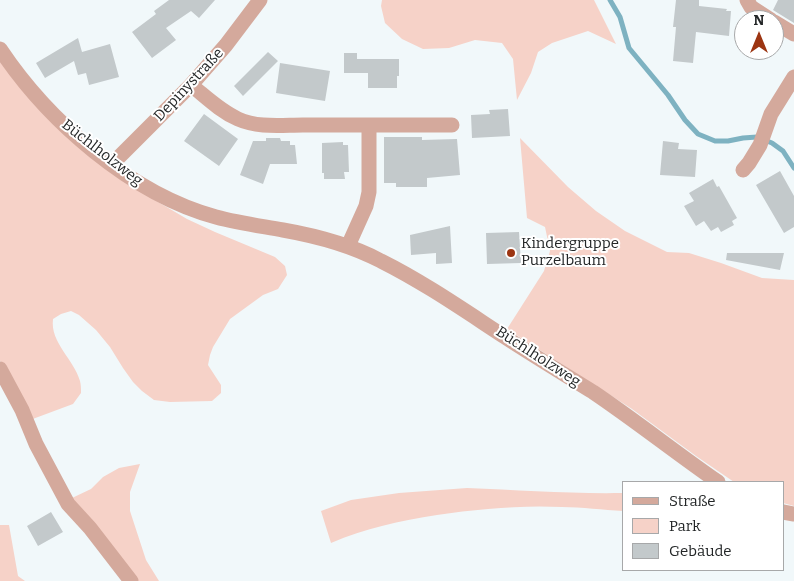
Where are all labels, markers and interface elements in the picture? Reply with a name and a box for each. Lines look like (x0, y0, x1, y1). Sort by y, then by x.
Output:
north arrow (734, 10, 784, 60)
text: N (754, 12, 764, 29)
street label: Depinystraße (150, 45, 228, 125)
street label: Büchlholzweg (58, 116, 146, 190)
place label: Kindergruppe Purzelbaum (521, 235, 619, 270)
marker: Kindergruppe Purzelbaum (505, 247, 517, 259)
street label: Büchlholzweg (492, 323, 584, 391)
legend (622, 481, 784, 571)
text: Straße (669, 492, 715, 510)
text: Park (669, 517, 701, 535)
text: Gebäude (669, 542, 732, 560)

